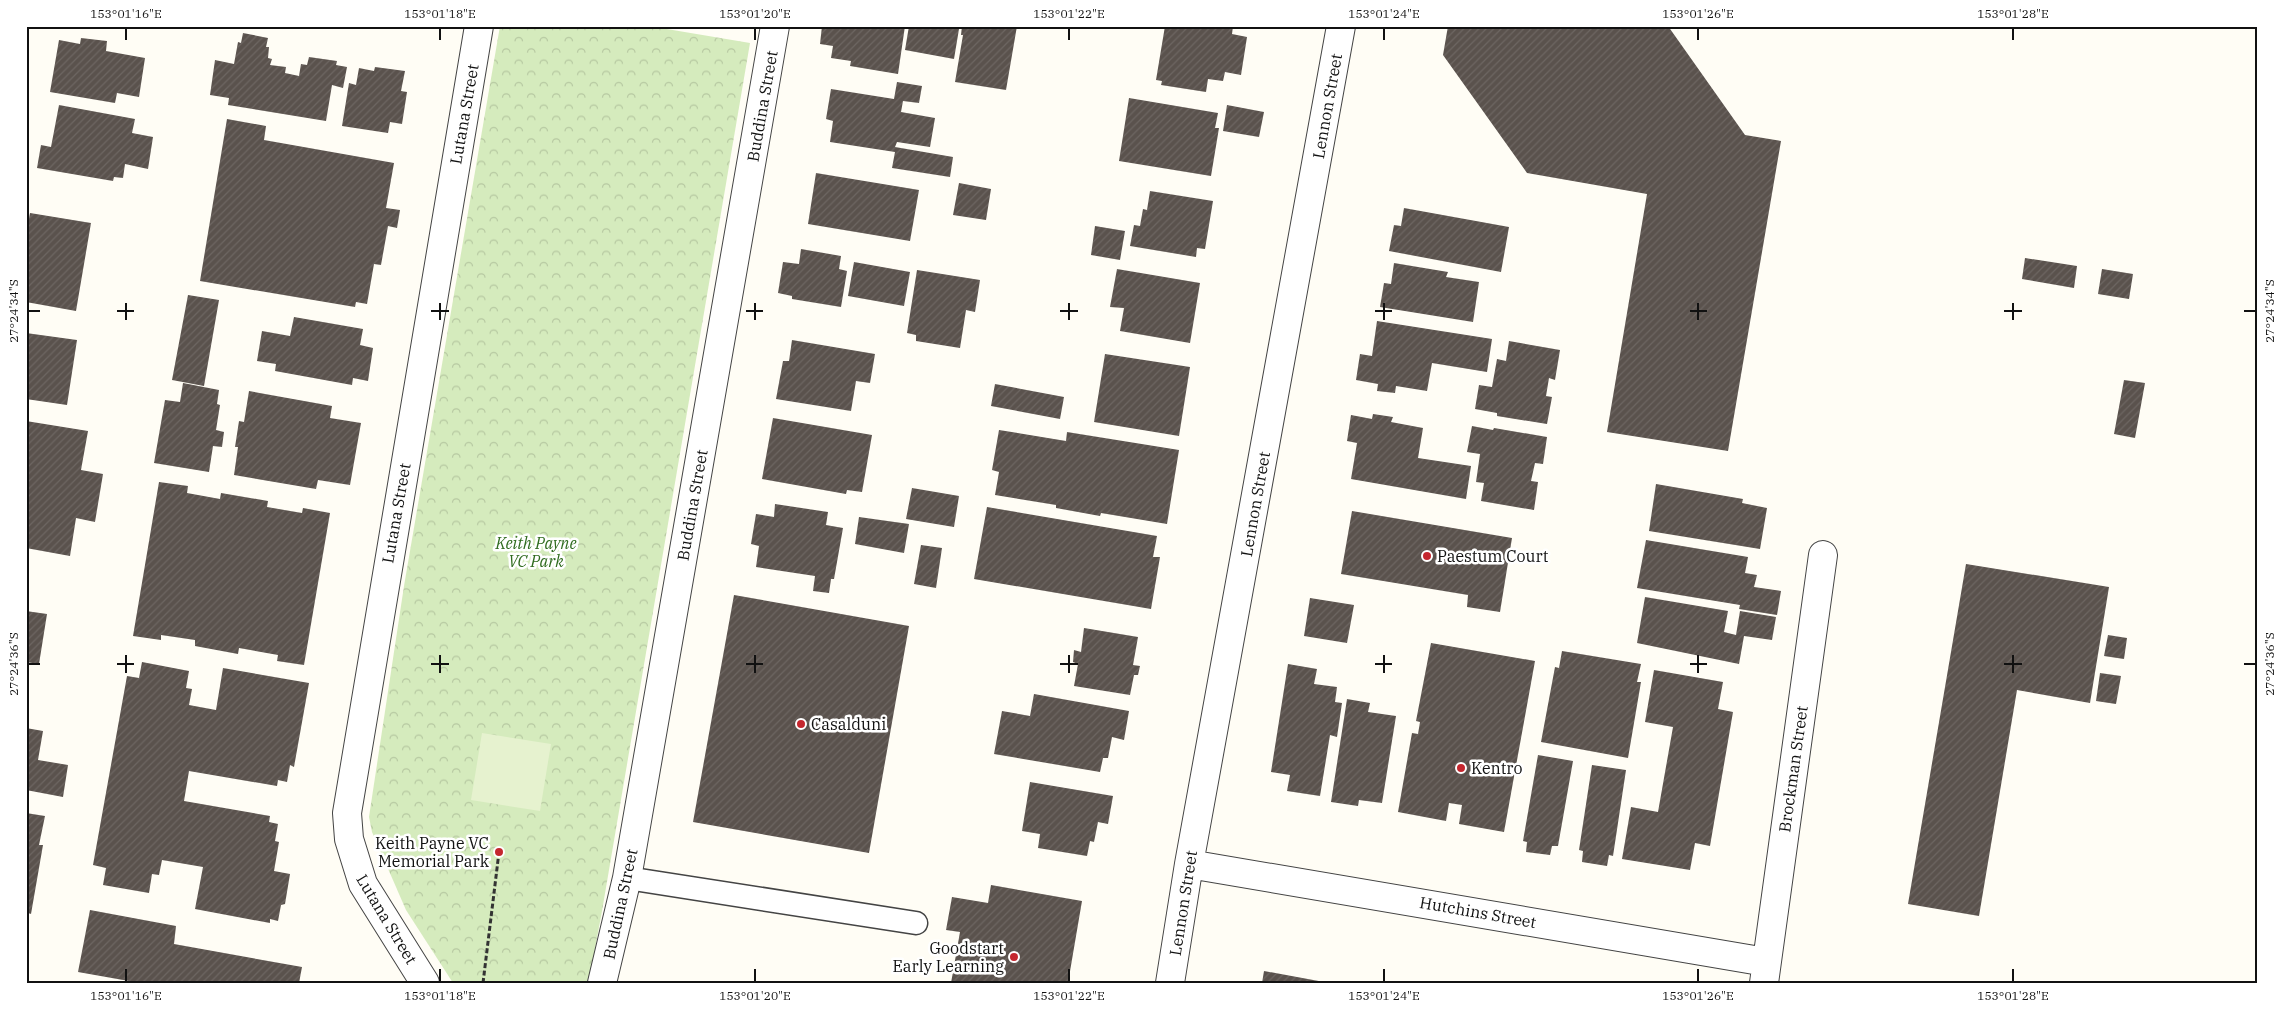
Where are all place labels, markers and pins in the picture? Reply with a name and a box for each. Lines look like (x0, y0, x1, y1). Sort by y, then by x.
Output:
place label: Paestum Court (1437, 546, 1549, 566)
marker: Paestum Court (1421, 550, 1433, 562)
place label: Casalduni (811, 714, 886, 734)
marker: Casalduni (795, 718, 807, 730)
place label: Kentro (1471, 758, 1522, 778)
marker: Kentro (1455, 762, 1467, 774)
place label: Keith Payne VC Memorial Park (375, 833, 490, 871)
marker: Keith Payne VC Memorial Park (493, 846, 505, 858)
place label: Goodstart Early Learning (893, 938, 1004, 976)
marker: Goodstart Early Learning (1008, 951, 1020, 963)

